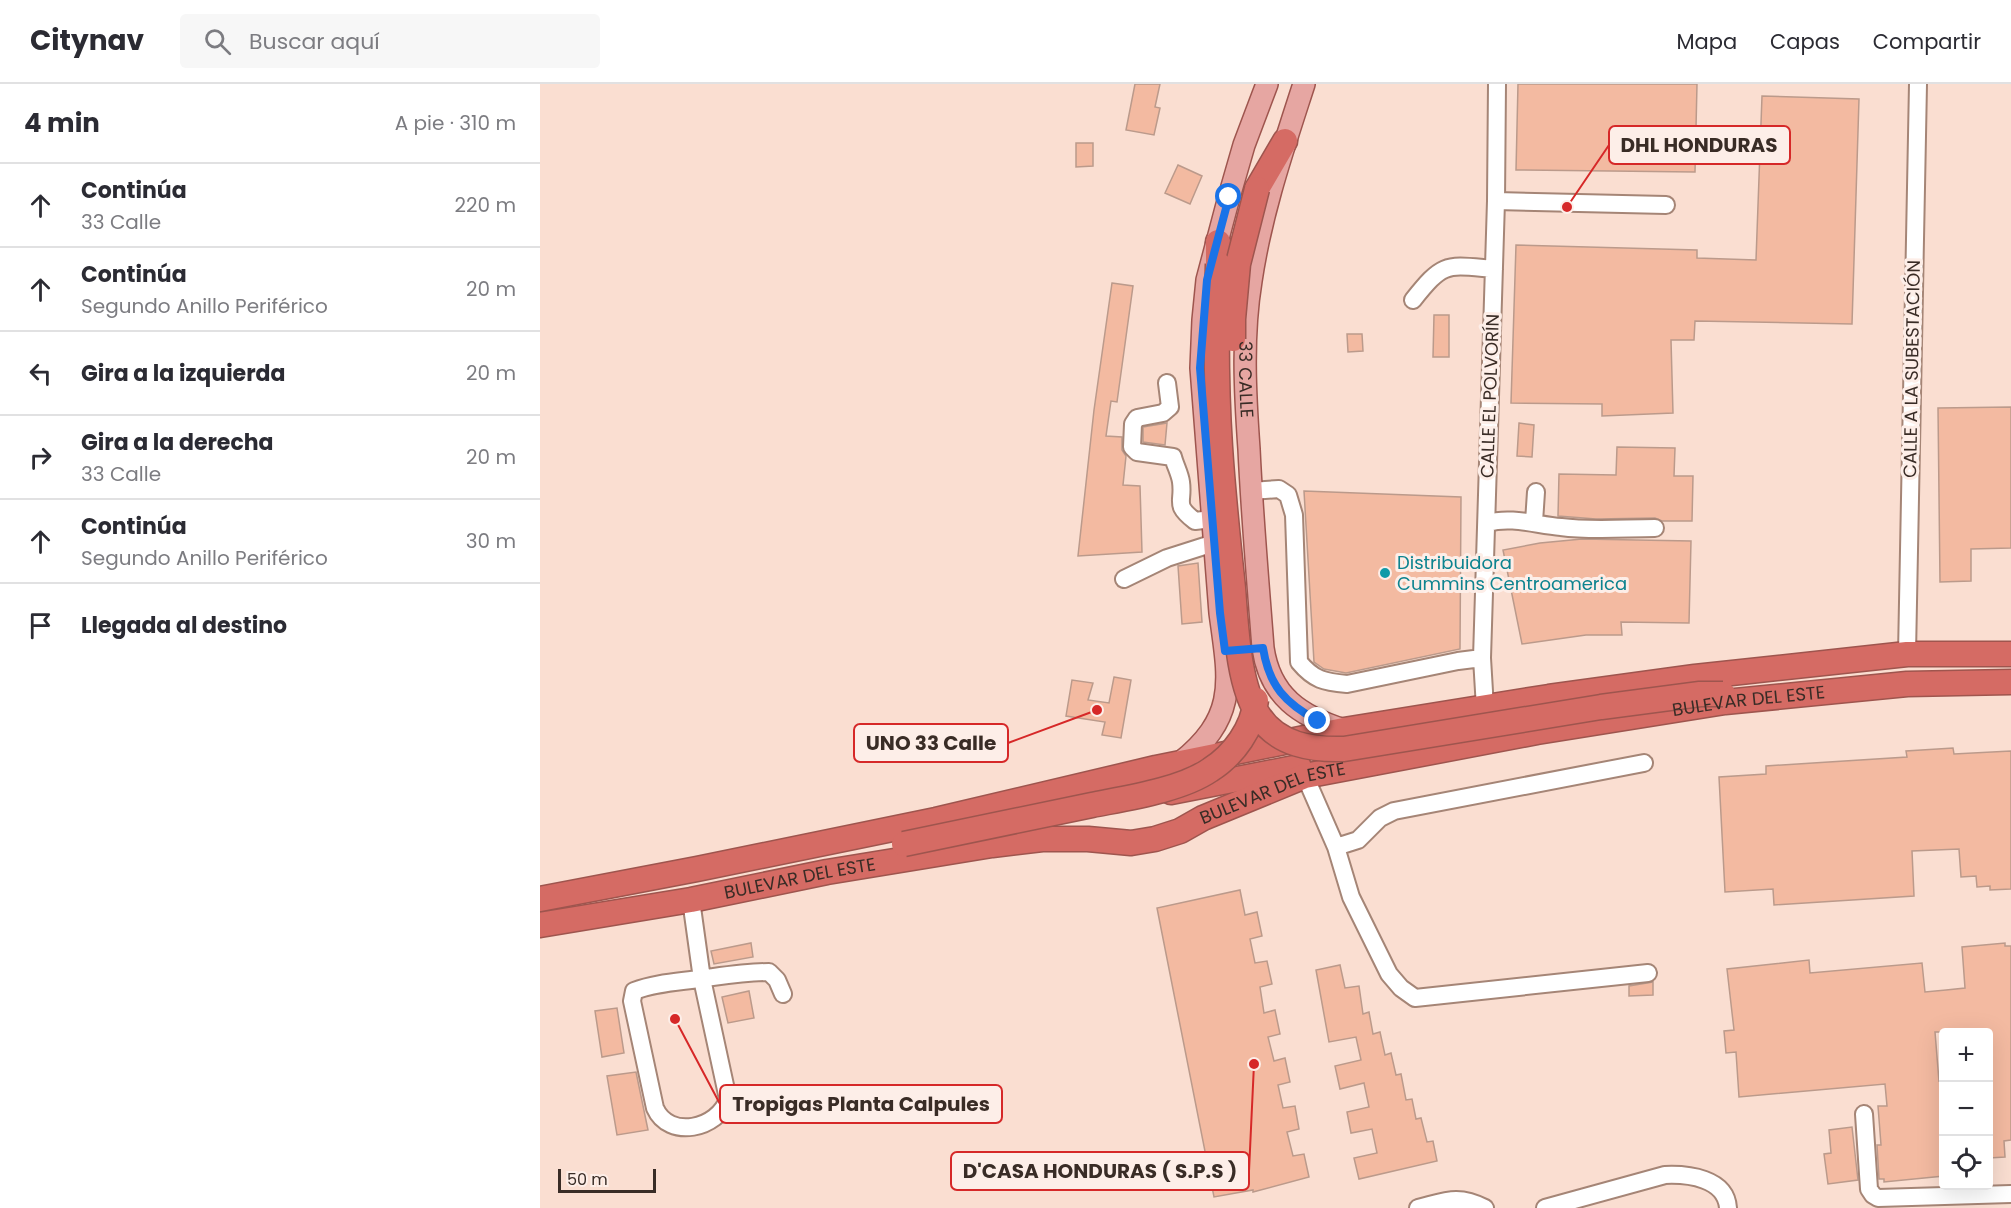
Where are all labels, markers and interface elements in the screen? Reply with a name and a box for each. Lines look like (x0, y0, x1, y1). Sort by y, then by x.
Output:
search box (180, 14, 600, 68)
text: Citynav (30, 21, 144, 60)
icon: search (201, 25, 234, 58)
text: Buscar aquí (249, 26, 380, 57)
text: Mapa (1676, 27, 1737, 56)
text: Capas (1770, 27, 1840, 56)
text: Compartir (1873, 27, 1981, 56)
text: 4 min (24, 105, 100, 141)
text: A pie · 310 m (395, 109, 516, 137)
callout: DHL HONDURAS (1609, 126, 1790, 164)
text: DHL HONDURAS (1620, 131, 1778, 159)
text: Continúa (81, 175, 187, 206)
route start (1215, 183, 1241, 209)
icon: ahead (24, 189, 57, 222)
text: 220 m (455, 191, 516, 219)
text: 33 Calle (81, 208, 161, 236)
text: Continúa (81, 259, 187, 290)
street label: CALLE A LA SUBESTACIÓN (1897, 260, 1926, 478)
icon: ahead (24, 273, 57, 306)
text: 20 m (466, 275, 516, 303)
text: Segundo Anillo Periférico (81, 292, 328, 320)
street label: CALLE EL POLVORÍN (1474, 314, 1505, 478)
street label: 33 CALLE (1233, 341, 1260, 419)
icon: left (24, 357, 57, 390)
text: Gira a la izquierda (81, 358, 285, 389)
text: 20 m (466, 359, 516, 387)
text: Gira a la derecha (81, 427, 274, 458)
icon: right (24, 441, 57, 474)
text: 20 m (466, 443, 516, 471)
text: 33 Calle (81, 460, 161, 488)
text: Continúa (81, 511, 187, 542)
icon: ahead (24, 525, 57, 558)
text: 30 m (466, 527, 516, 555)
text: Segundo Anillo Periférico (81, 544, 328, 572)
place label: Distribuidora Cummins Centroamerica (1397, 550, 1627, 596)
marker: Distribuidora Cummins Centroamerica (1378, 566, 1392, 580)
icon: arrive (24, 609, 57, 642)
text: Llegada al destino (81, 610, 287, 641)
street label: BULEVAR DEL ESTE (1670, 679, 1826, 722)
route end (1304, 707, 1330, 733)
callout: UNO 33 Calle (854, 724, 1008, 762)
text: UNO 33 Calle (866, 729, 996, 757)
street label: BULEVAR DEL ESTE (1196, 756, 1347, 830)
street label: BULEVAR DEL ESTE (722, 851, 877, 905)
map controls (1939, 1028, 1993, 1190)
button: + (1939, 1028, 1993, 1082)
button: − (1939, 1082, 1993, 1136)
callout: Tropigas Planta Calpules (720, 1085, 1002, 1123)
text: Tropigas Planta Calpules (732, 1090, 990, 1118)
button: locate (1939, 1136, 1993, 1190)
callout: D'CASA HONDURAS ( S.P.S ) (951, 1152, 1249, 1190)
text: D'CASA HONDURAS ( S.P.S ) (963, 1157, 1237, 1185)
scale bar (558, 1166, 656, 1194)
text: 50 m (567, 1168, 608, 1191)

